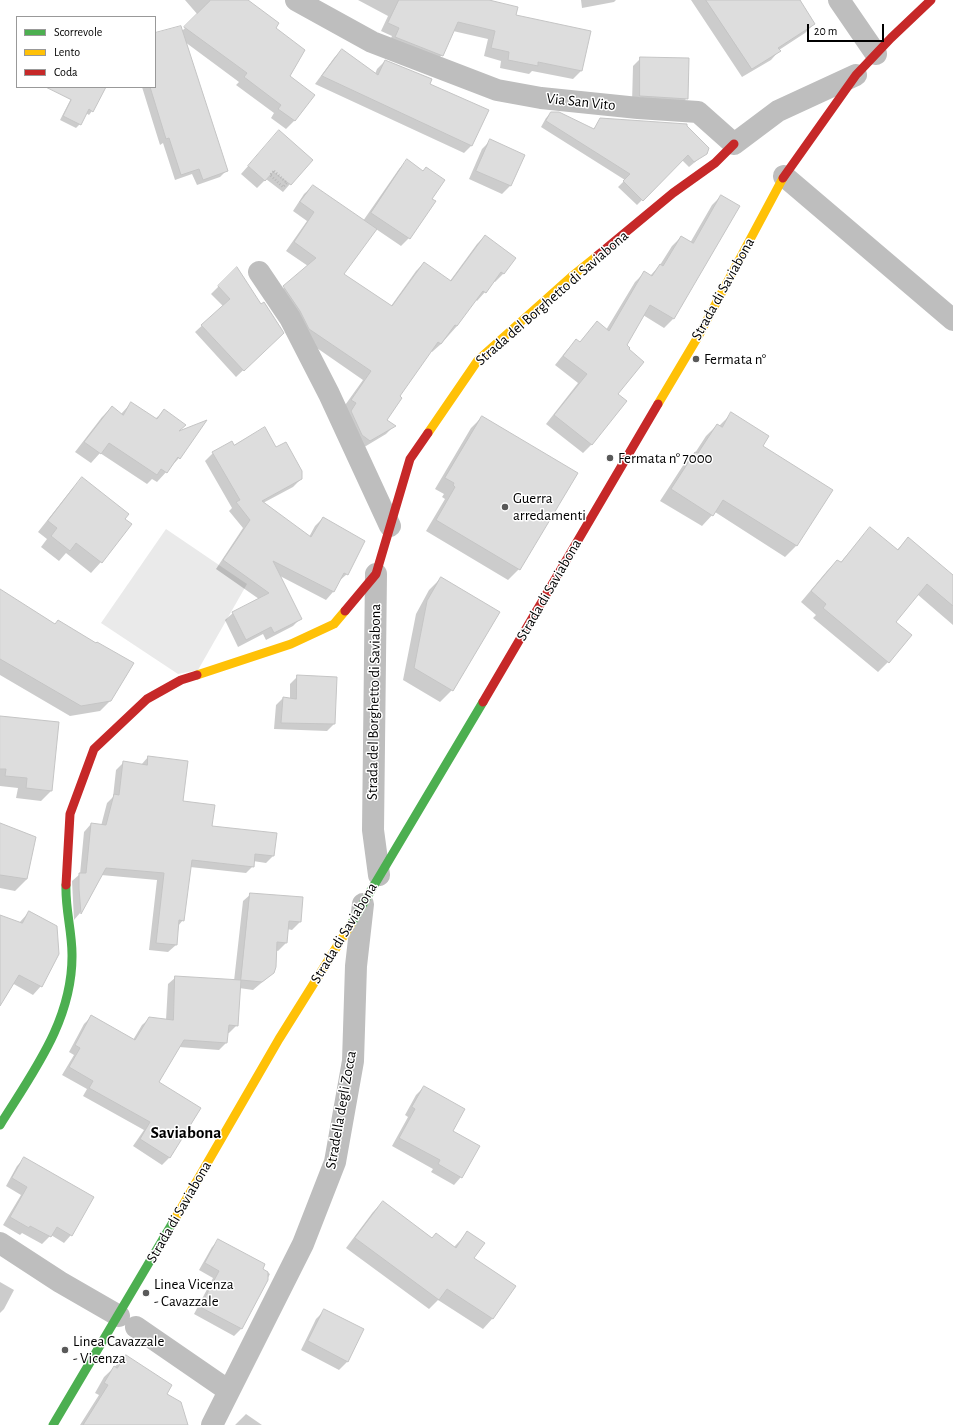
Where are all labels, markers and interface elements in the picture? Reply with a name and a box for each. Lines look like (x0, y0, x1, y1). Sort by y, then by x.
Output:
legend (16, 16, 156, 88)
scale bar (809, 16, 886, 42)
text: 20 m (814, 25, 837, 37)
text: Scorrevole (54, 26, 102, 38)
text: Lento (54, 46, 80, 58)
text: Coda (54, 66, 78, 78)
street label: Via San Vito (546, 89, 616, 115)
street label: Strada del Borghetto di Saviabona (472, 227, 632, 369)
street label: Strada di Saviabona (687, 235, 759, 343)
place label: Fermata n° (704, 350, 766, 368)
marker: Fermata n° (691, 354, 701, 364)
place label: Fermata n° 7000 (618, 449, 713, 467)
marker: Fermata n° 7000 (605, 453, 615, 463)
place label: Guerra arredamenti (513, 489, 586, 524)
marker: Guerra arredamenti (500, 502, 510, 512)
street label: Strada di Saviabona (513, 536, 585, 644)
street label: Strada del Borghetto di Saviabona (363, 604, 385, 800)
street label: Strada di Saviabona (307, 879, 381, 987)
street label: Stradella degli Zocca (322, 1049, 360, 1171)
district label: Saviabona (151, 1123, 221, 1143)
street label: Strada di Saviabona (143, 1158, 215, 1266)
place label: Linea Vicenza - Cavazzale (154, 1275, 234, 1310)
marker: Linea Vicenza - Cavazzale (141, 1288, 151, 1298)
place label: Linea Cavazzale - Vicenza (73, 1332, 164, 1367)
marker: Linea Cavazzale - Vicenza (60, 1345, 70, 1355)

